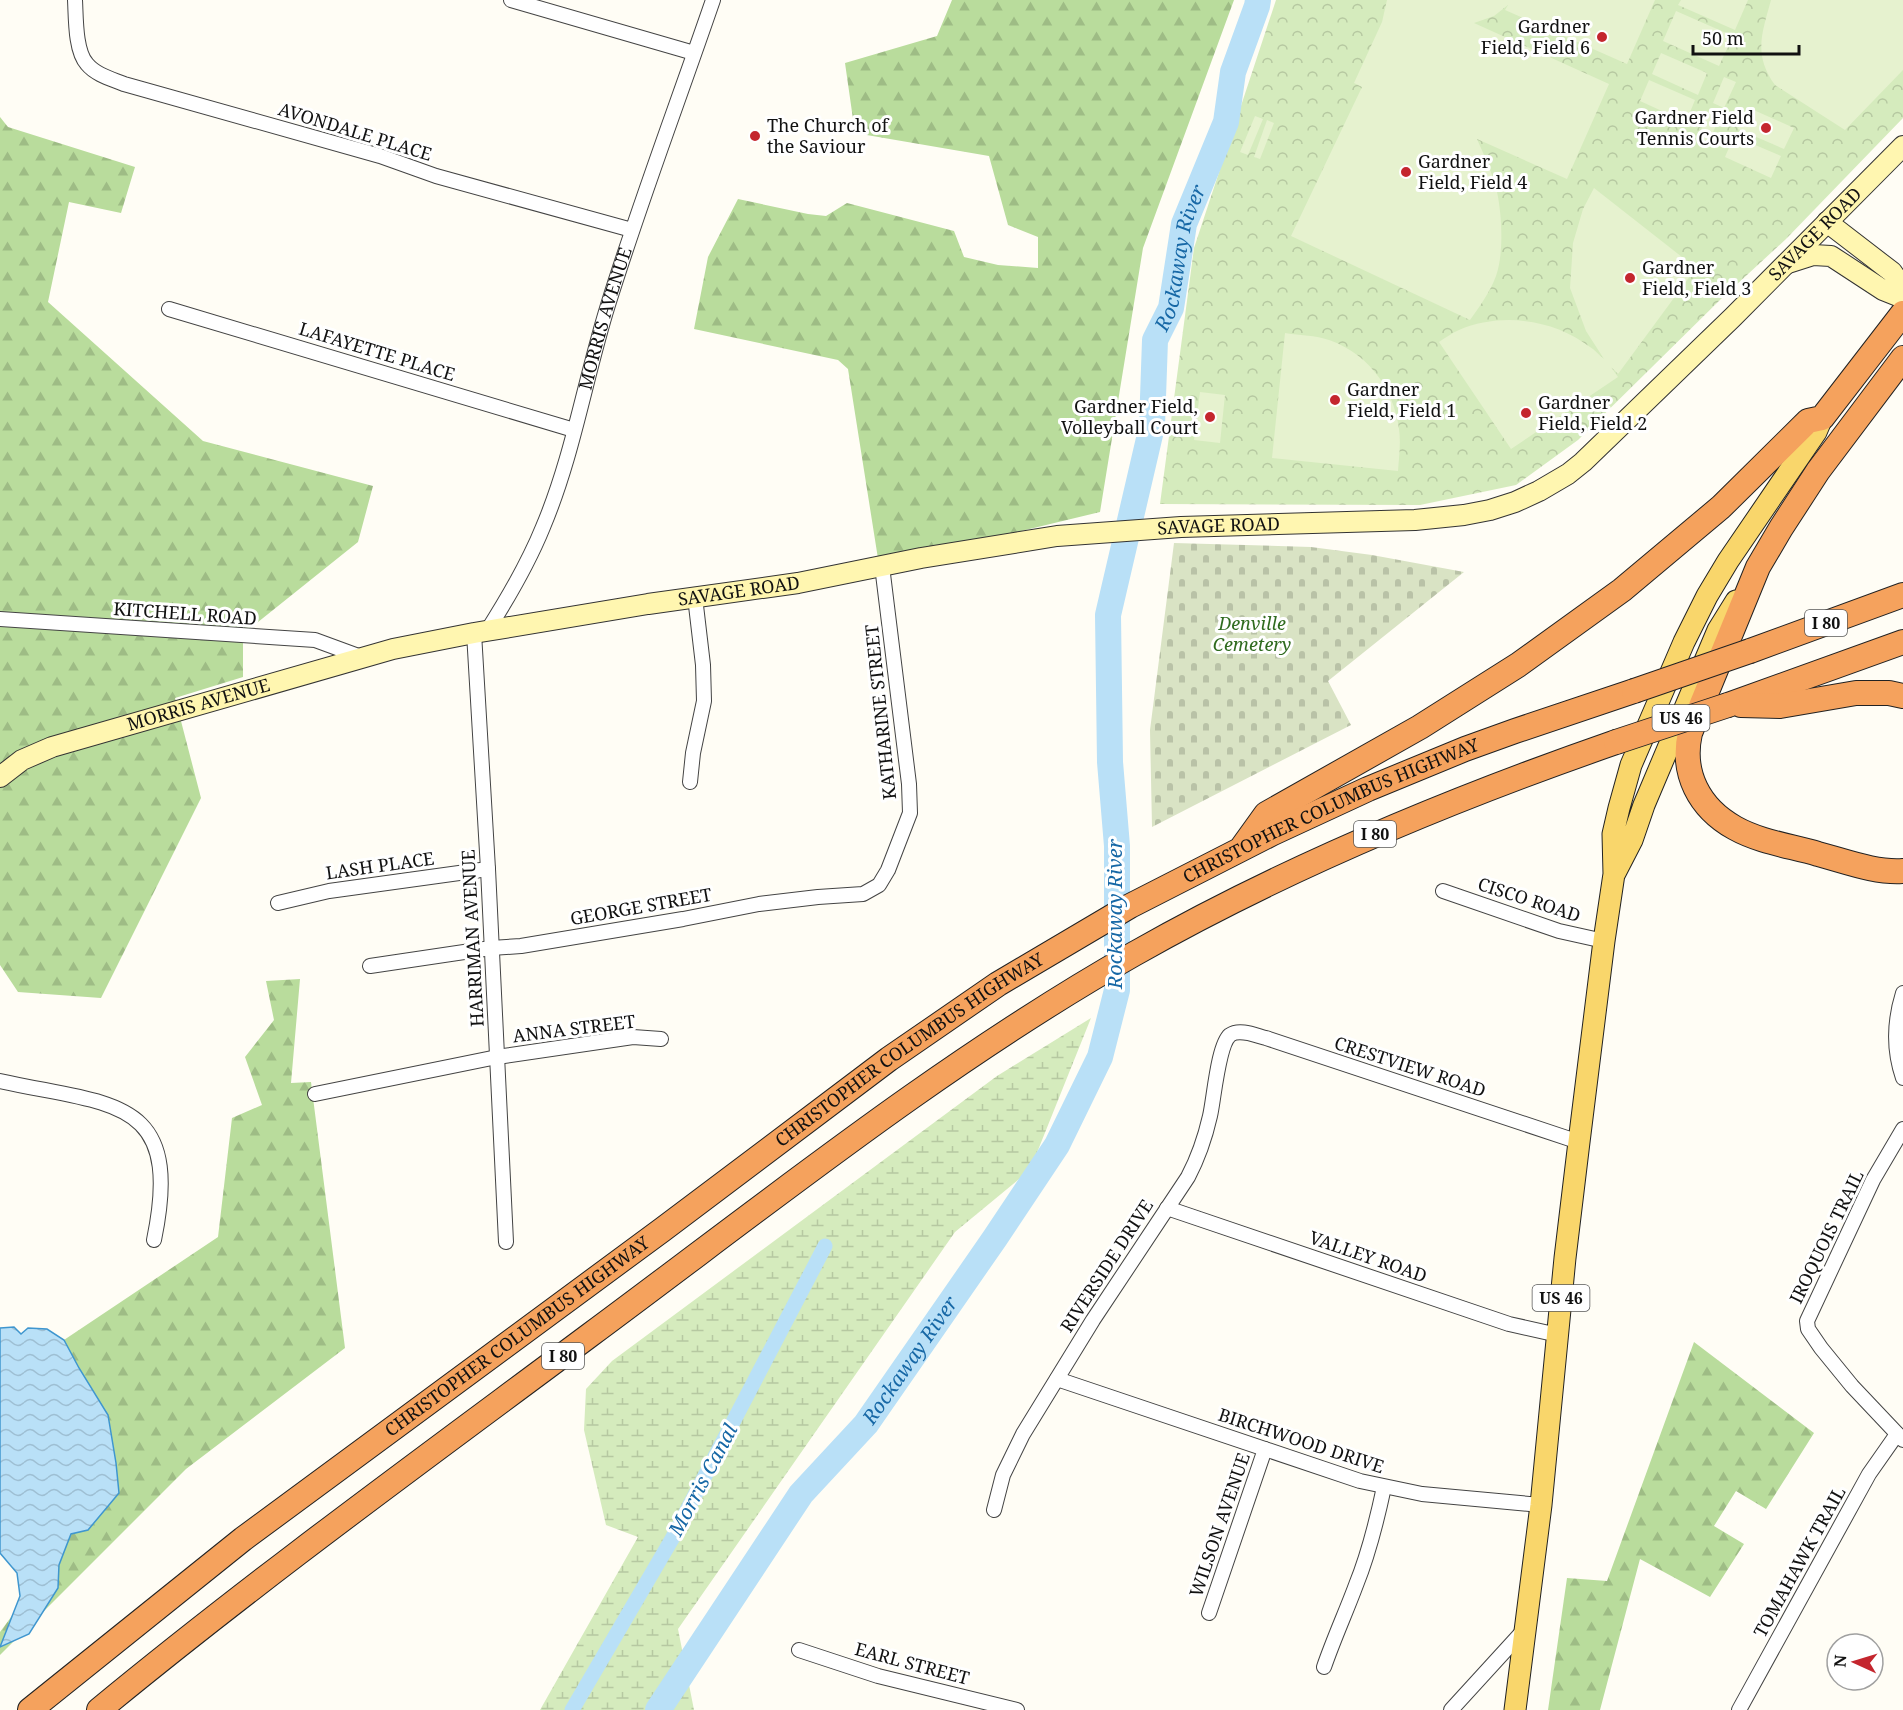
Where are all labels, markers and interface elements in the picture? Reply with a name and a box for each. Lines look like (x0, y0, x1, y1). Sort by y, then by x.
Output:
place label: Gardner Field, Field 6 (1481, 14, 1591, 59)
scale bar (1693, 18, 1800, 56)
text: 50 m (1702, 26, 1744, 50)
marker: Gardner Field, Field 6 (1595, 30, 1609, 44)
street label: AVONDALE PLACE (276, 96, 435, 166)
place label: Gardner Field Tennis Courts (1634, 105, 1754, 150)
place label: The Church of the Saviour (767, 113, 890, 158)
marker: Gardner Field Tennis Courts (1759, 121, 1773, 135)
marker: The Church of the Saviour (748, 129, 762, 143)
place label: Gardner Field, Field 4 (1418, 149, 1527, 194)
marker: Gardner Field, Field 4 (1399, 165, 1413, 179)
water label: Rockaway River (1147, 180, 1212, 336)
street label: SAVAGE ROAD (1763, 182, 1866, 286)
street label: MORRIS AVENUE (573, 244, 637, 392)
place label: Gardner Field, Field 3 (1642, 255, 1751, 300)
marker: Gardner Field, Field 3 (1623, 271, 1637, 285)
street label: LAFAYETTE PLACE (296, 316, 458, 386)
place label: Gardner Field, Field 1 (1347, 377, 1456, 422)
place label: Gardner Field, Field 2 (1538, 390, 1647, 435)
marker: Gardner Field, Field 1 (1328, 393, 1342, 407)
place label: Gardner Field, Volleyball Court (1061, 394, 1198, 439)
marker: Gardner Field, Field 2 (1519, 406, 1533, 420)
marker: Gardner Field, Volleyball Court (1203, 410, 1217, 424)
street label: SAVAGE ROAD (1156, 511, 1280, 540)
street label: SAVAGE ROAD (676, 570, 801, 611)
street label: KITCHELL ROAD (113, 596, 258, 630)
road number: I 80 (1805, 610, 1847, 636)
park label: Denville Cemetery (1213, 611, 1291, 656)
street label: KATHARINE STREET (859, 623, 901, 801)
street label: MORRIS AVENUE (124, 672, 272, 736)
road number: US 46 (1652, 705, 1710, 731)
street label: CHRISTOPHER COLUMBUS HIGHWAY (1178, 732, 1482, 888)
road number: I 80 (1354, 821, 1396, 847)
water label: Rockaway River (1101, 838, 1128, 990)
street label: LASH PLACE (324, 846, 436, 885)
street label: HARRIMAN AVENUE (455, 849, 489, 1027)
street label: CISCO ROAD (1475, 871, 1584, 927)
street label: GEORGE STREET (568, 882, 714, 930)
street label: CHRISTOPHER COLUMBUS HIGHWAY (770, 946, 1048, 1152)
street label: ANNA STREET (511, 1009, 637, 1047)
street label: CRESTVIEW ROAD (1332, 1030, 1489, 1102)
street label: IROQUOIS TRAIL (1783, 1166, 1869, 1307)
street label: RIVERSIDE DRIVE (1054, 1194, 1158, 1336)
street label: VALLEY ROAD (1306, 1225, 1430, 1287)
street label: CHRISTOPHER COLUMBUS HIGHWAY (380, 1230, 654, 1441)
road number: US 46 (1532, 1285, 1590, 1311)
water label: Rockaway River (855, 1290, 964, 1430)
road number: I 80 (542, 1343, 584, 1369)
street label: BIRCHWOOD DRIVE (1215, 1402, 1387, 1478)
water label: Morris Canal (661, 1419, 743, 1541)
street label: WILSON AVENUE (1183, 1450, 1255, 1600)
street label: TOMAHAWK TRAIL (1748, 1482, 1851, 1641)
north arrow (1825, 1632, 1885, 1692)
street label: EARL STREET (852, 1636, 972, 1690)
text: N (1829, 1654, 1851, 1668)

